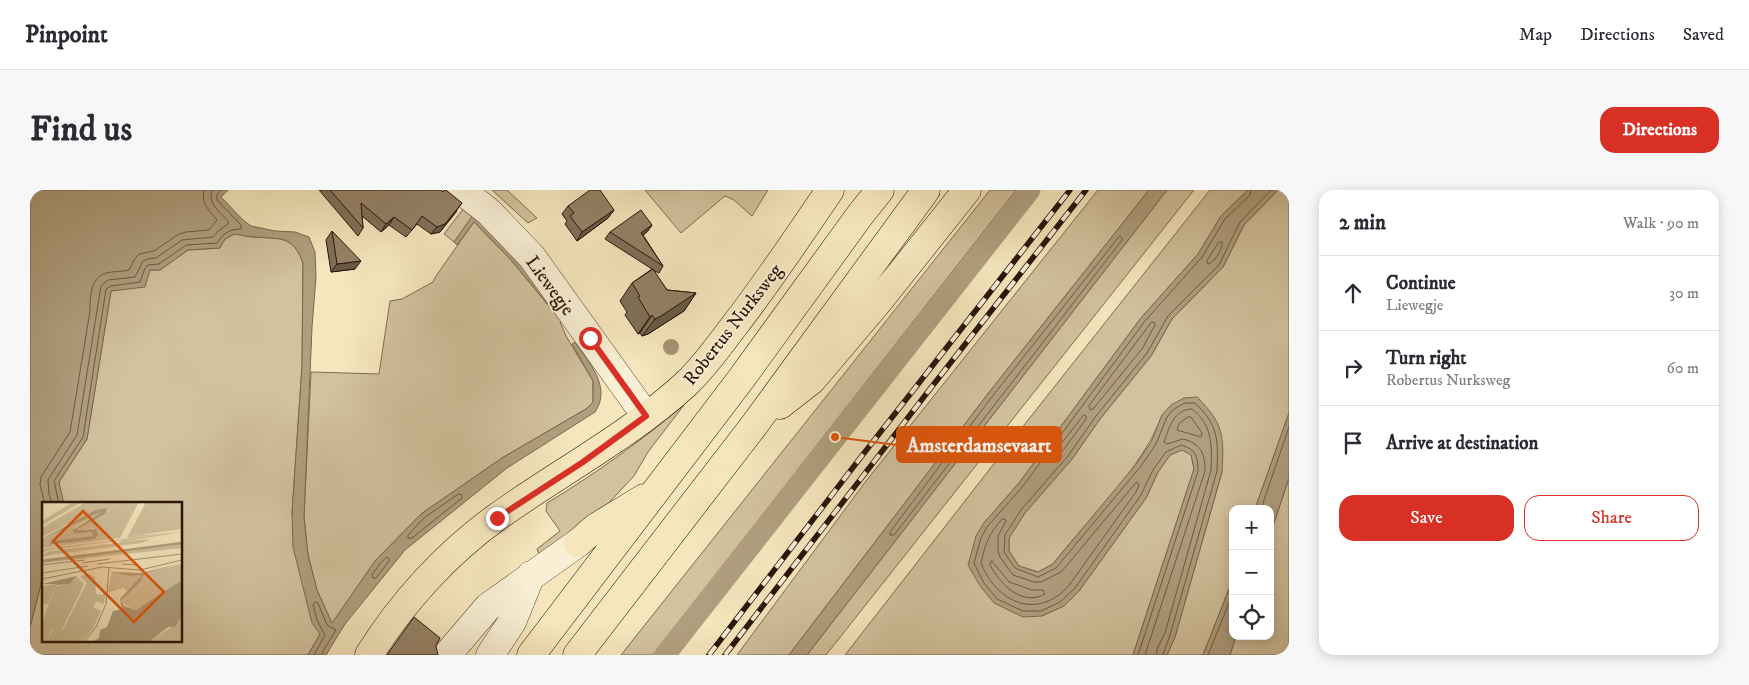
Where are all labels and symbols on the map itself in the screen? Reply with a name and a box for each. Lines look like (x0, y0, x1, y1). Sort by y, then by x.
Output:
street label: Liewegje (520, 252, 579, 320)
street label: Robertus Nurksweg (679, 259, 788, 390)
route start (579, 327, 602, 350)
callout: Amsterdamsevaart (897, 427, 1061, 462)
text: Amsterdamsevaart (906, 434, 1052, 459)
inset map (42, 502, 182, 642)
route end (486, 507, 509, 530)

